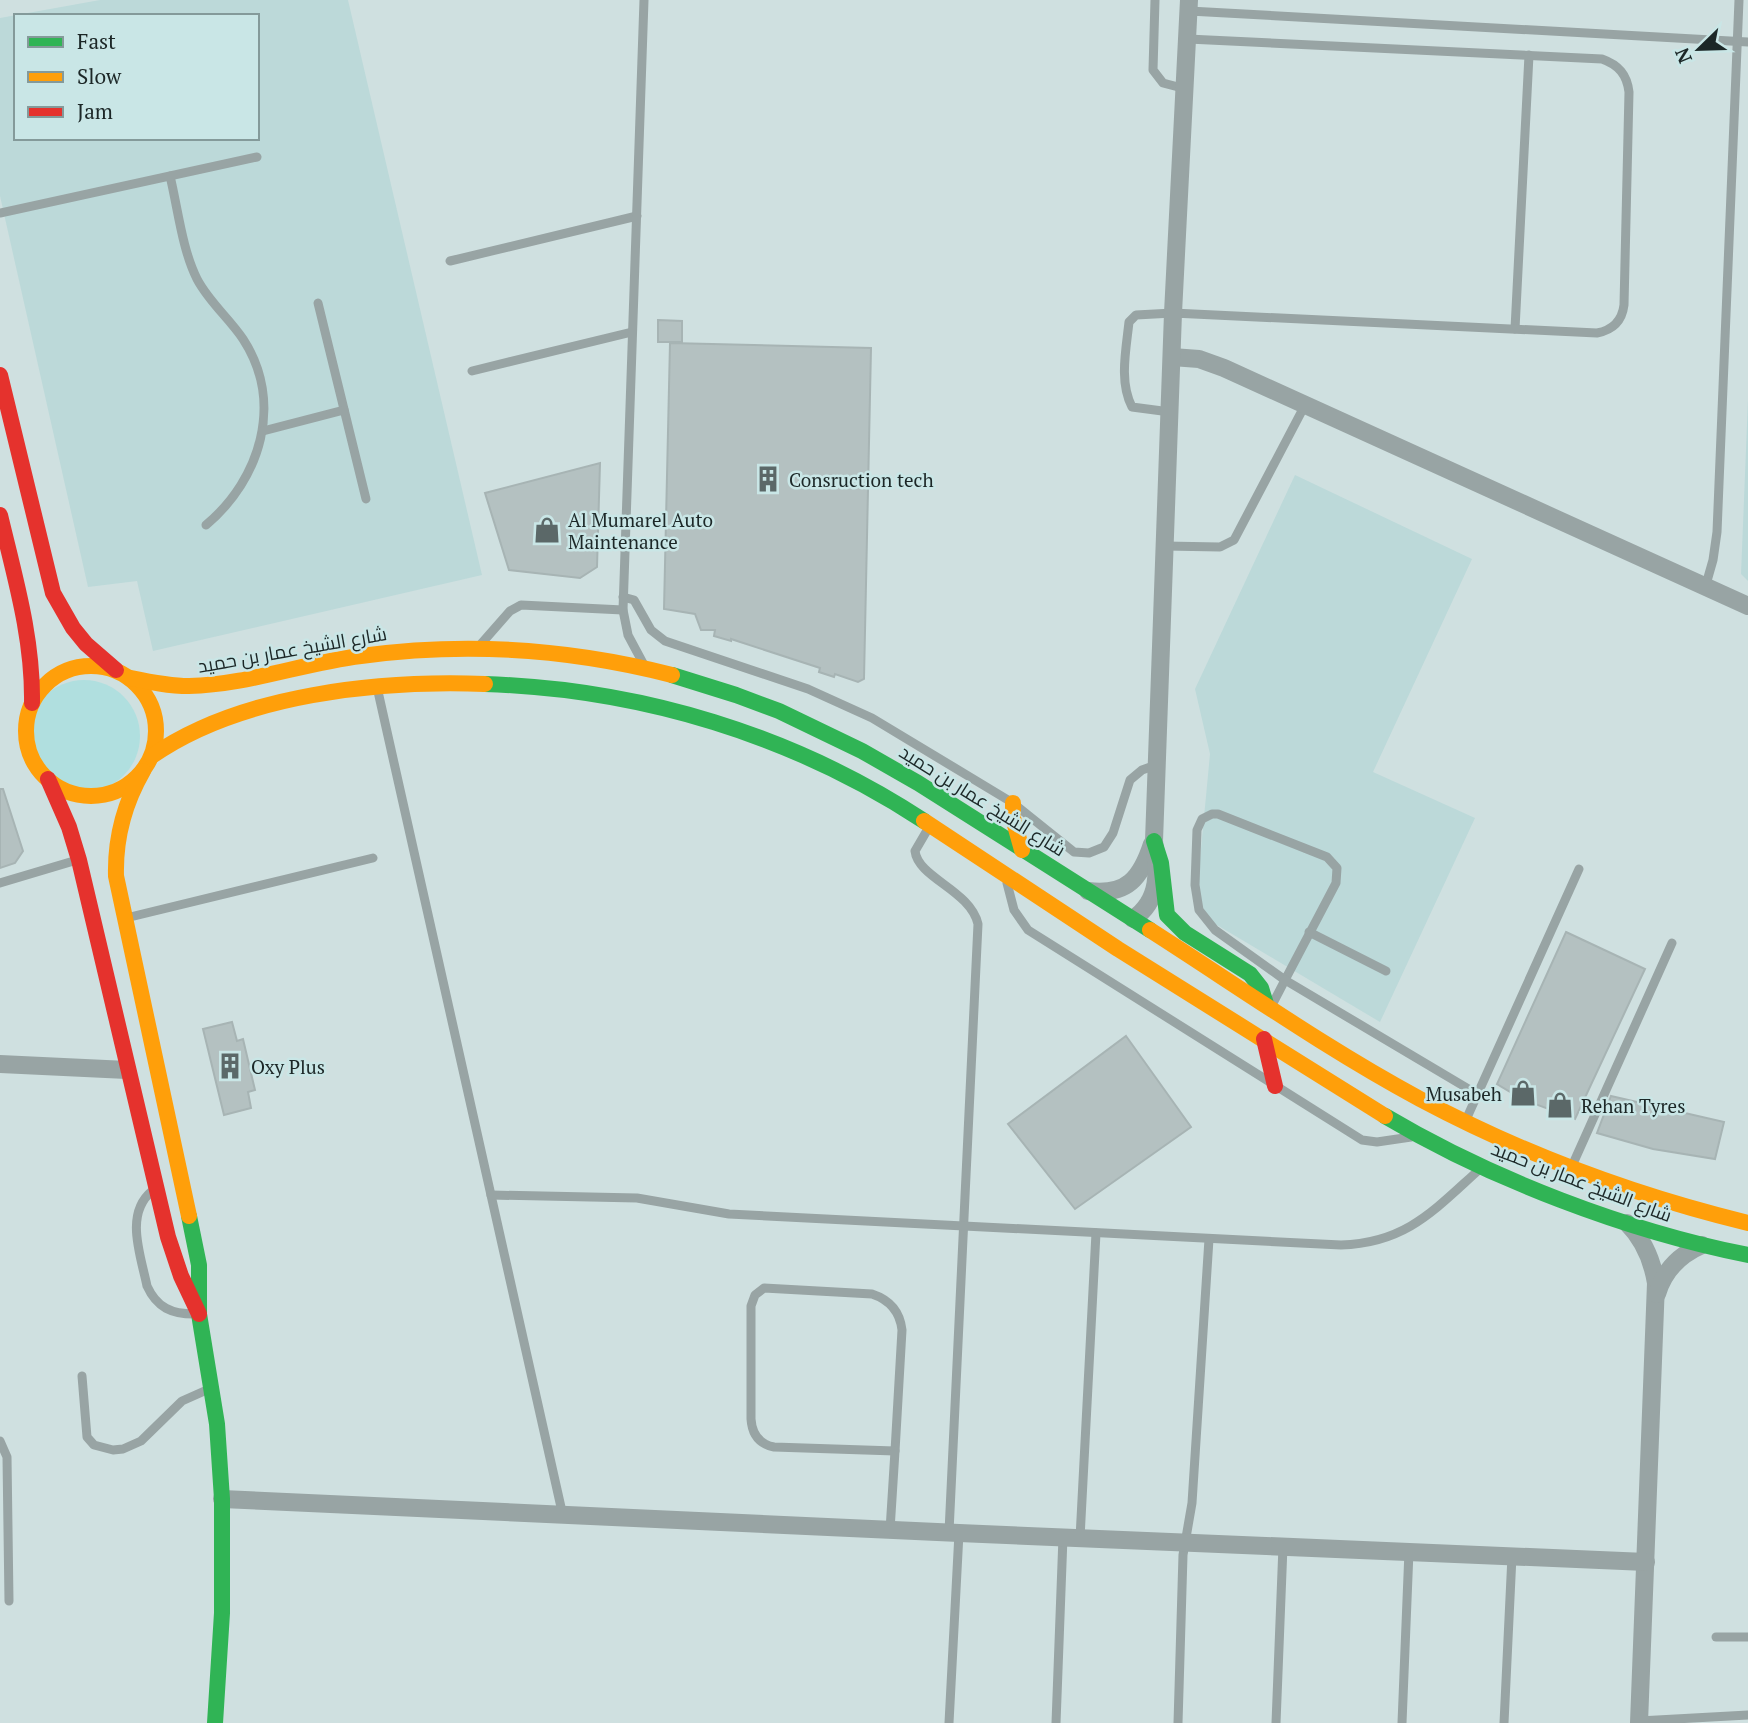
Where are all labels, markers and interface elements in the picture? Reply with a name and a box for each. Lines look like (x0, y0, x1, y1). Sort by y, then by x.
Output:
legend (14, 14, 259, 140)
north arrow (1664, 14, 1734, 84)
text: Fast (77, 27, 116, 55)
text: N (1668, 44, 1697, 67)
text: Slow (77, 62, 122, 90)
text: Jam (77, 97, 113, 125)
building icon: Consruction tech (753, 464, 783, 494)
place label: Consruction tech (789, 467, 934, 492)
place label: Al Mumarel Auto Maintenance (568, 507, 713, 554)
shop icon: Al Mumarel Auto Maintenance (532, 515, 562, 545)
street label: شارع الشيخ عمار بن حميد (195, 620, 389, 680)
street label: شارع الشيخ عمار بن حميد (894, 739, 1071, 863)
building icon: Oxy Plus (215, 1051, 245, 1081)
place label: Oxy Plus (251, 1054, 325, 1079)
shop icon: Musabeh (1508, 1078, 1538, 1108)
place label: Musabeh (1426, 1081, 1502, 1106)
shop icon: Rehan Tyres (1545, 1090, 1575, 1120)
place label: Rehan Tyres (1581, 1093, 1685, 1118)
street label: شارع الشيخ عمار بن حميد (1487, 1135, 1676, 1229)

